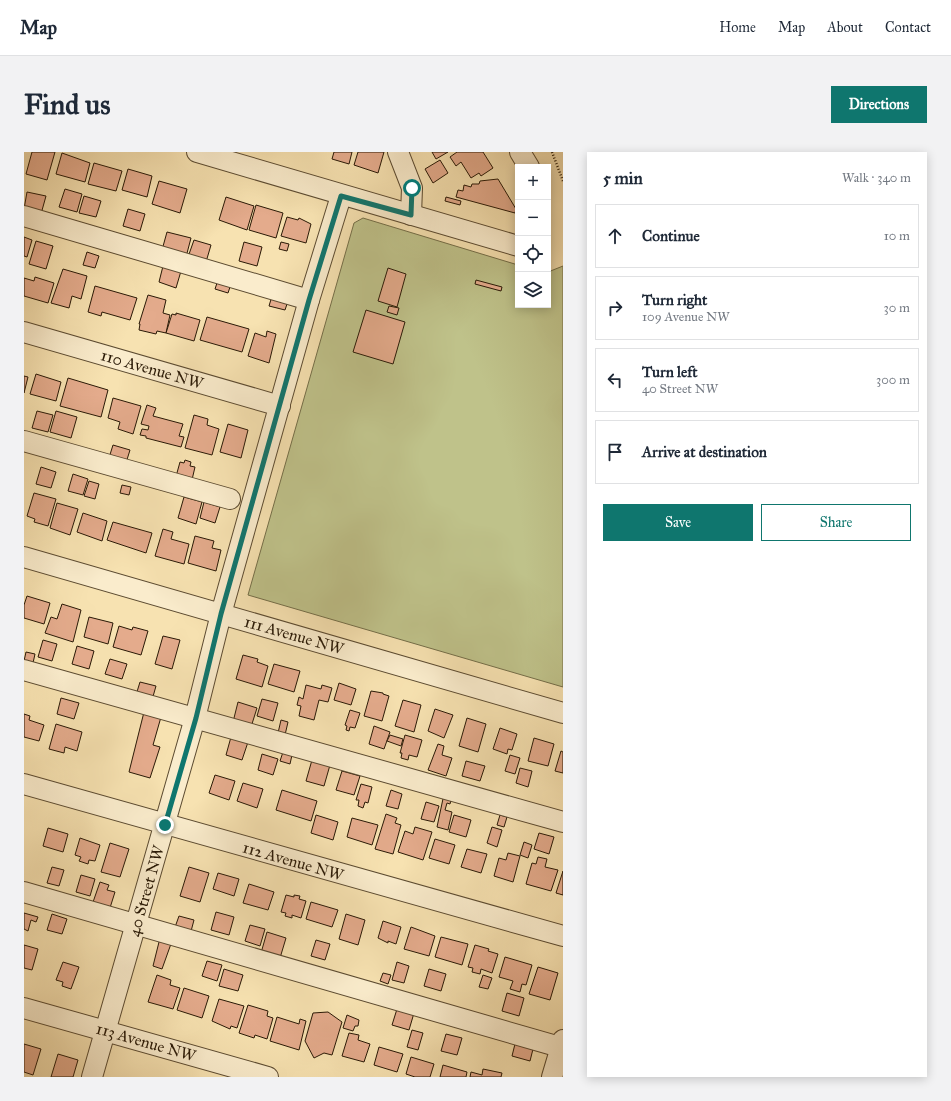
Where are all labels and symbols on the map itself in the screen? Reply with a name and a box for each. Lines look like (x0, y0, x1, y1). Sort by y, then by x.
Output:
route start (403, 179, 421, 197)
street label: 110 Avenue NW (99, 345, 206, 393)
street label: 111 Avenue NW (242, 612, 347, 659)
route end (156, 816, 174, 834)
street label: 112 Avenue NW (240, 838, 346, 885)
street label: 40 Street NW (124, 843, 168, 939)
street label: 113 Avenue NW (94, 1019, 199, 1066)

